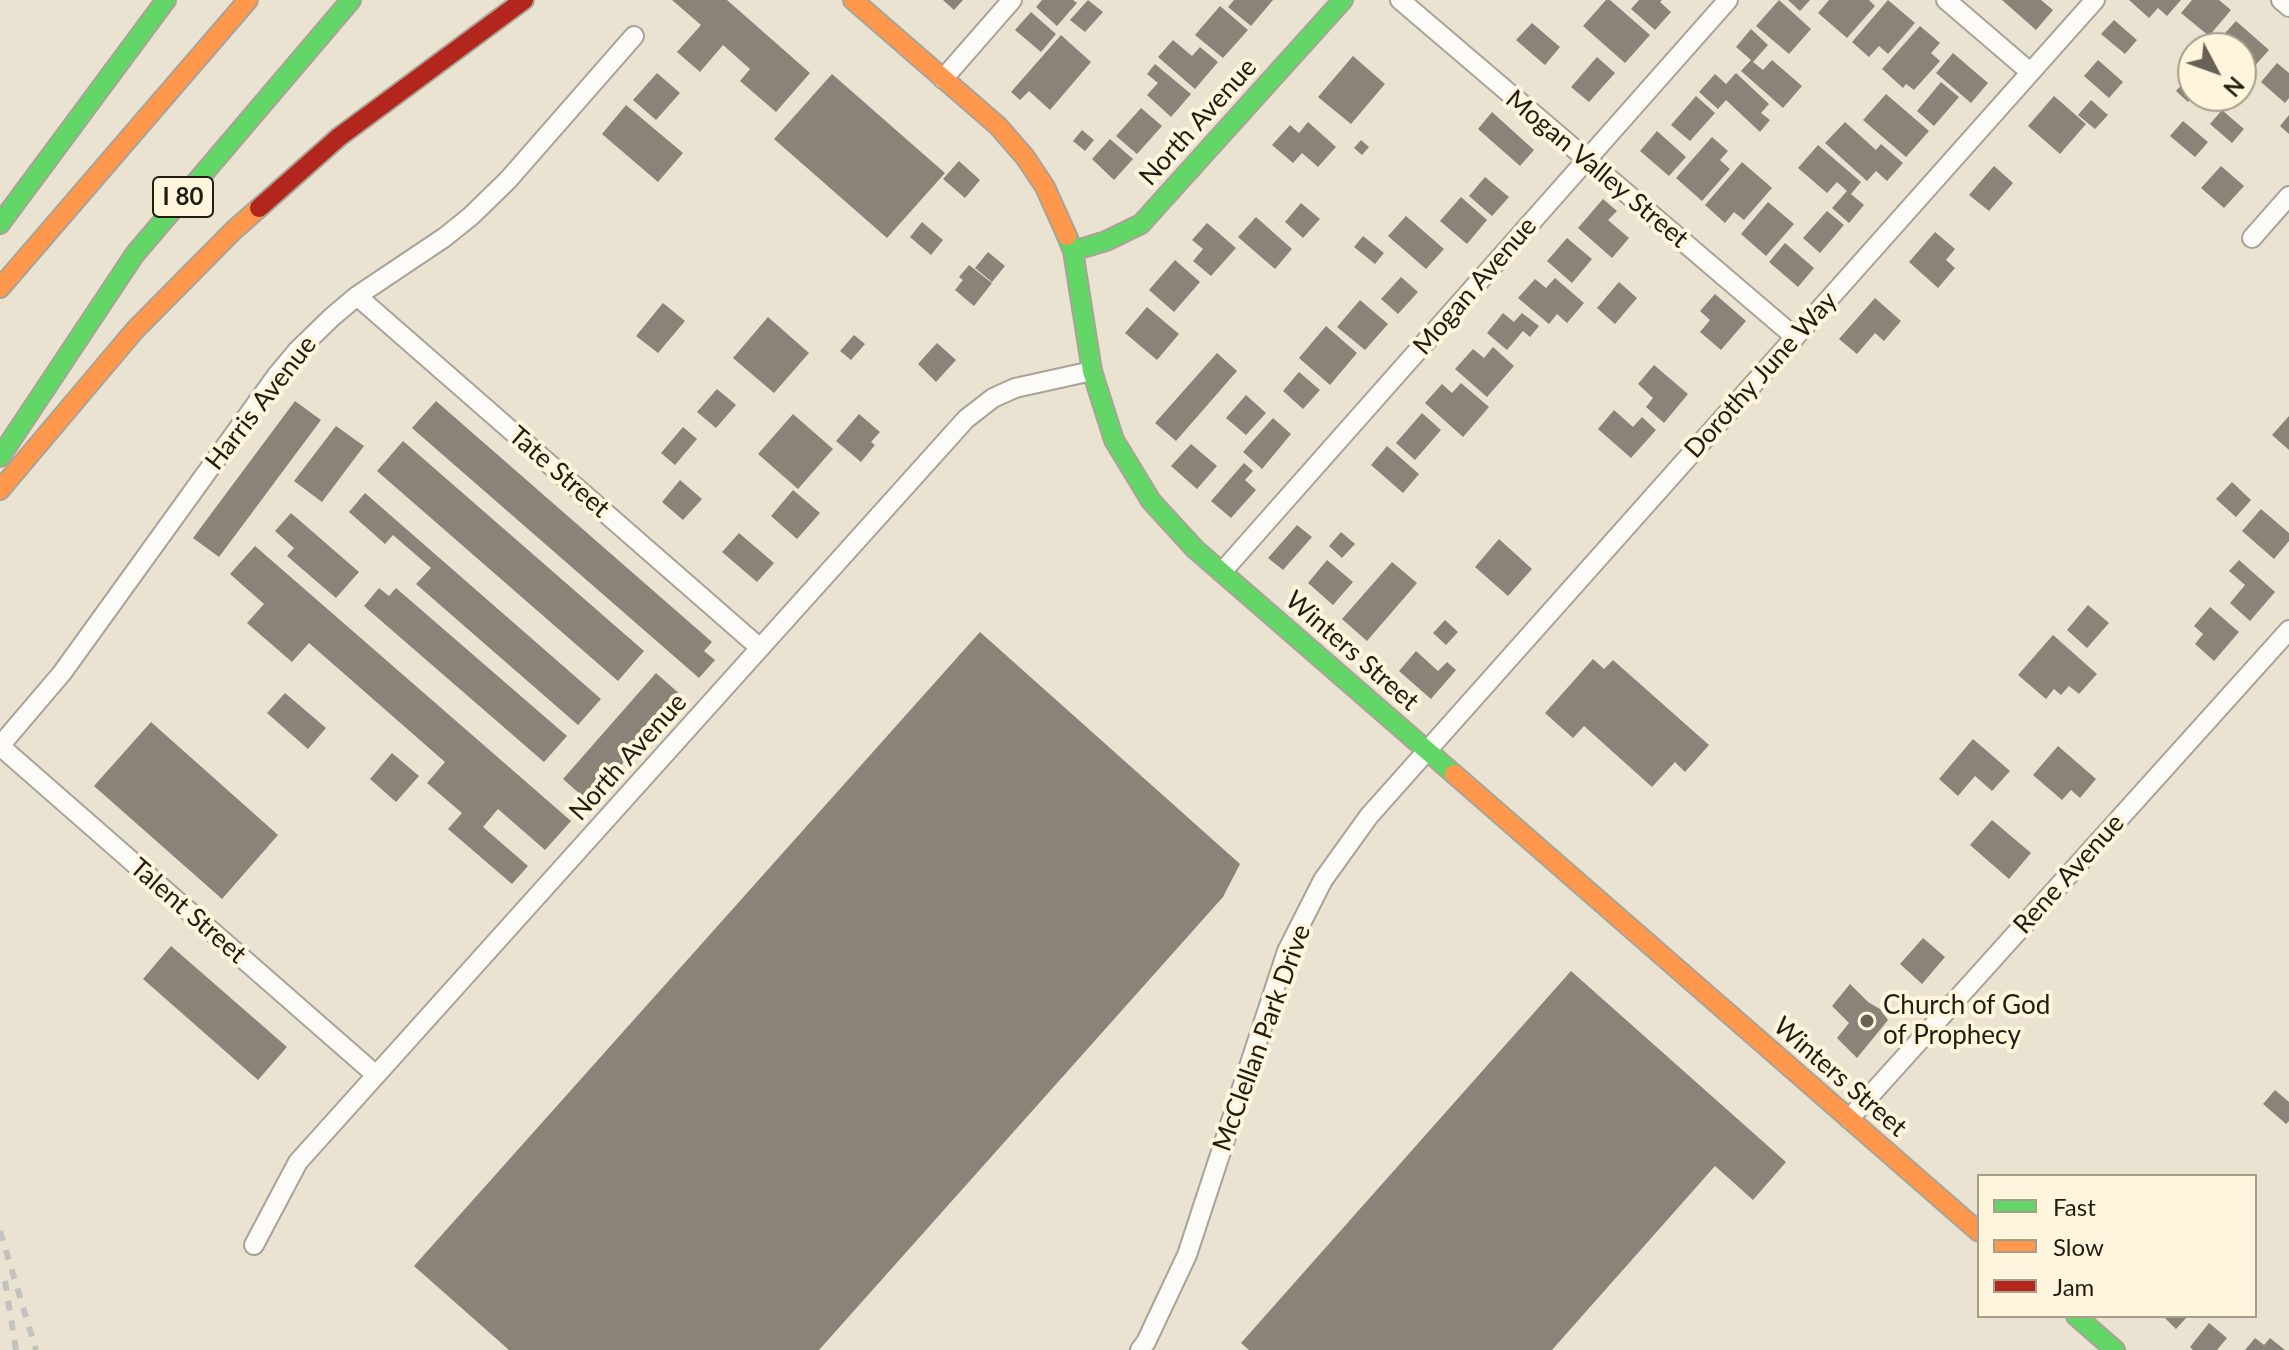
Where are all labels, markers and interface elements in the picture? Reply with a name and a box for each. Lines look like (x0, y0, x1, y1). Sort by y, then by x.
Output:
north arrow (2177, 32, 2257, 112)
street label: North Avenue (1133, 52, 1263, 192)
text: N (2218, 72, 2250, 102)
street label: Mogan Valley Street (1499, 84, 1695, 254)
road number: I 80 (153, 177, 213, 217)
street label: Mogan Avenue (1407, 211, 1543, 361)
street label: Dorothy June Way (1678, 285, 1844, 465)
street label: Harris Avenue (199, 330, 323, 476)
street label: Tate Street (502, 420, 616, 524)
street label: Winters Street (1279, 585, 1425, 717)
street label: North Avenue (563, 687, 693, 827)
street label: Rene Avenue (2007, 808, 2131, 940)
street label: Talent Street (123, 852, 253, 970)
street label: McClellan Park Drive (1206, 920, 1318, 1156)
place label: Church of God of Prophecy (1883, 990, 2050, 1052)
street label: Winters Street (1767, 1011, 1913, 1143)
marker: Church of God of Prophecy (1858, 1012, 1876, 1030)
legend (1977, 1174, 2257, 1318)
text: Fast (2053, 1192, 2096, 1221)
text: Slow (2053, 1232, 2104, 1261)
text: Jam (2053, 1272, 2094, 1301)

